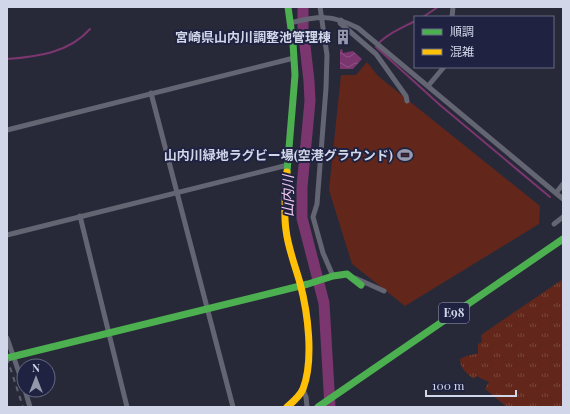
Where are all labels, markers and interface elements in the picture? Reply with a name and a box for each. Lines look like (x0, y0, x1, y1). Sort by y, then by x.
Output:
legend (414, 16, 554, 68)
text: 順調 (450, 23, 474, 39)
place label: 宮崎県山内川調整池管理棟 (175, 28, 331, 45)
building icon: 宮崎県山内川調整池管理棟 (334, 28, 352, 46)
text: 混雑 (450, 43, 474, 59)
place label: 山内川緑地ラグビー場(空港グラウンド) (164, 146, 393, 163)
sports icon: 山内川緑地ラグビー場(空港グラウンド) (396, 146, 414, 164)
water label: 山内川 (278, 173, 297, 217)
road number: E98 (439, 303, 469, 323)
north arrow (16, 358, 56, 398)
text: N (32, 360, 40, 375)
scale bar (426, 372, 516, 398)
text: 100 m (432, 377, 465, 393)

